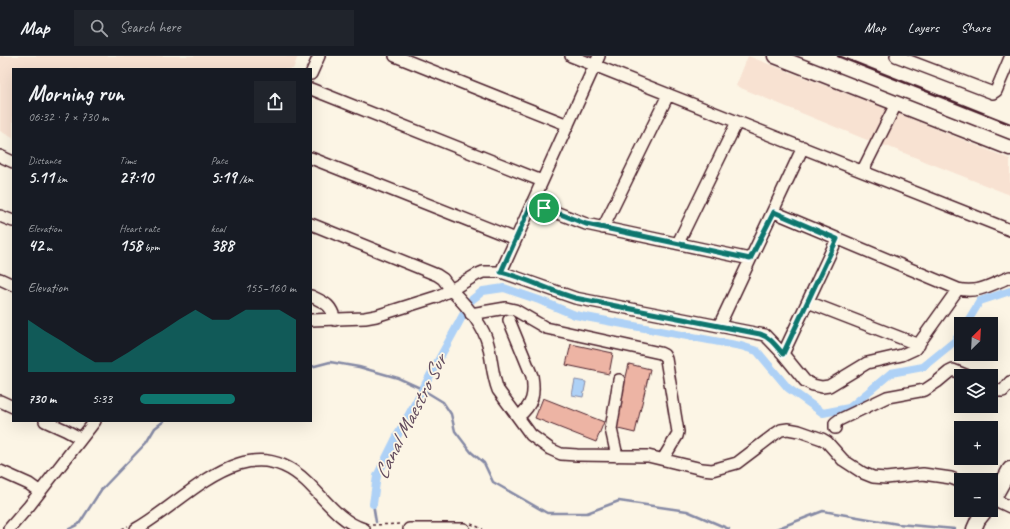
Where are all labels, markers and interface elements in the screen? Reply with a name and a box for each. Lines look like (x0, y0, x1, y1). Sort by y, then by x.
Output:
search box (74, 10, 354, 46)
text: Map (20, 16, 50, 40)
icon: search (88, 17, 110, 39)
text: Search here (120, 18, 181, 37)
text: Map (864, 19, 886, 36)
text: Layers (908, 19, 939, 36)
text: Share (961, 19, 990, 36)
text: Morning run (28, 80, 124, 108)
button: share (254, 81, 296, 123)
text: 06:32 · 7 × 730 m (28, 109, 109, 125)
text: Distance (28, 153, 61, 167)
text: Time (119, 153, 136, 167)
text: Pace (211, 153, 228, 167)
text: 5.11 (28, 167, 54, 188)
text: 27:10 (119, 167, 153, 188)
text: 5:19 (211, 167, 237, 188)
text: km (54, 172, 67, 186)
text: /km (237, 172, 254, 186)
pin (527, 191, 561, 225)
icon: arrive (533, 197, 555, 219)
text: Elevation (28, 221, 62, 235)
text: Heart rate (119, 221, 159, 235)
text: kcal (211, 221, 225, 235)
text: 42 (28, 235, 43, 256)
text: 158 (119, 235, 142, 256)
text: 388 (211, 235, 234, 256)
text: m (43, 240, 52, 254)
text: bpm (142, 240, 160, 254)
text: Elevation (28, 280, 68, 296)
text: 155–160 m (245, 280, 296, 296)
north arrow (954, 317, 998, 361)
map controls (954, 317, 998, 517)
water label: Canal Maestro Sur (368, 348, 454, 483)
button: layers (954, 369, 998, 413)
text: 730 m (28, 391, 56, 407)
text: 5:33 (92, 391, 112, 407)
button: + (954, 421, 998, 465)
button: − (954, 473, 998, 517)

